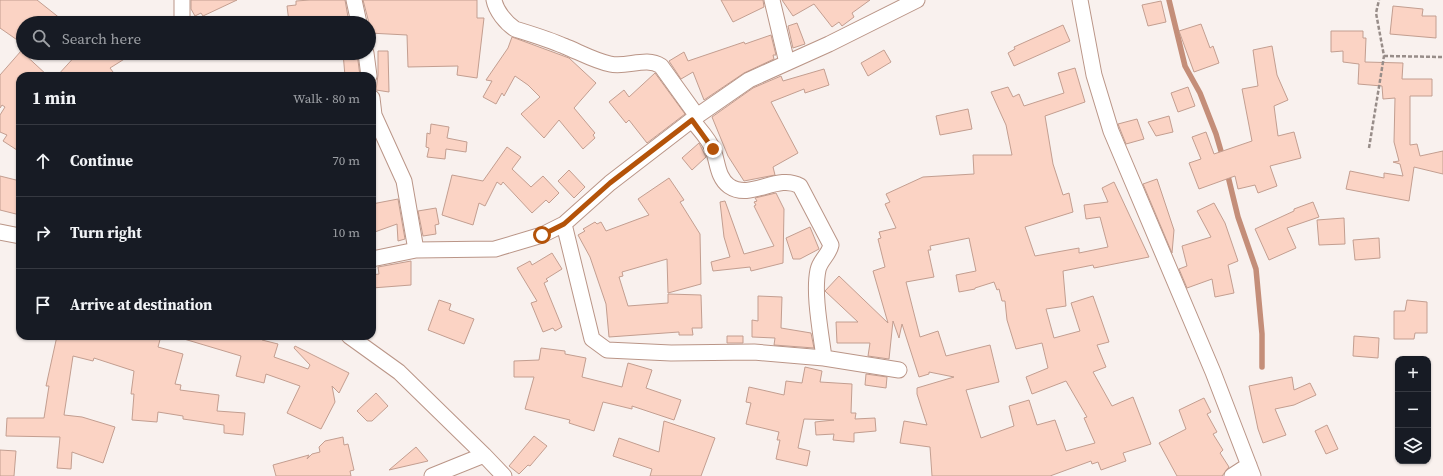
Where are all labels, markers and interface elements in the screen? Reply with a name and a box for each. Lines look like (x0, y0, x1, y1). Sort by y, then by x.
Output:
search box (16, 16, 376, 60)
icon: search (30, 27, 52, 49)
text: Search here (62, 28, 141, 49)
text: 1 min (32, 86, 76, 110)
text: Walk · 80 m (293, 90, 360, 107)
route end (704, 140, 722, 158)
icon: ahead (32, 150, 54, 172)
text: Continue (70, 150, 133, 171)
text: 70 m (332, 152, 360, 169)
icon: right (32, 222, 54, 244)
text: Turn right (70, 222, 142, 243)
text: 10 m (332, 224, 360, 241)
route start (533, 226, 551, 244)
icon: arrive (32, 294, 54, 316)
text: Arrive at destination (70, 294, 212, 315)
map controls (1395, 356, 1431, 464)
button: + (1395, 356, 1431, 392)
button: − (1395, 392, 1431, 428)
button: layers (1395, 428, 1431, 464)

